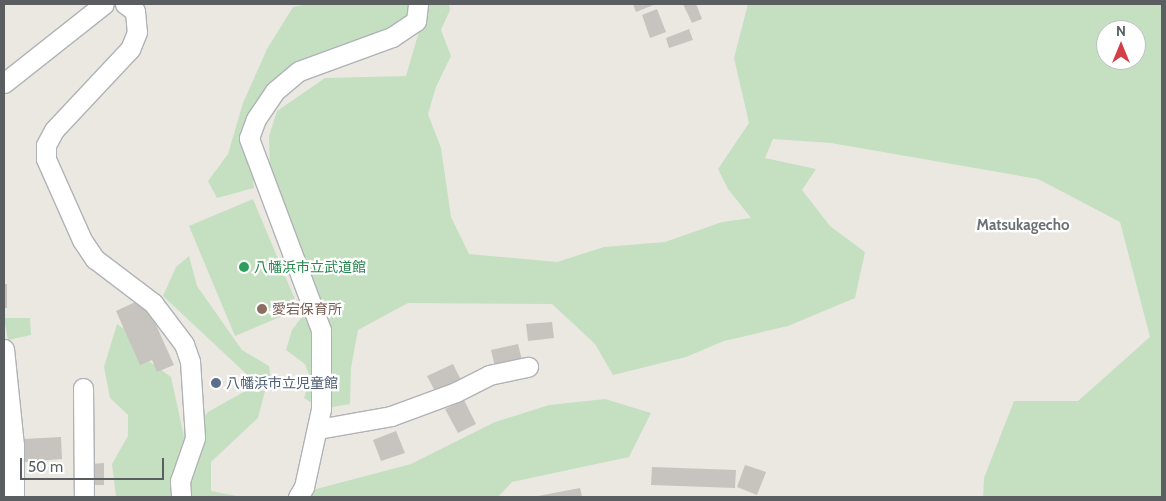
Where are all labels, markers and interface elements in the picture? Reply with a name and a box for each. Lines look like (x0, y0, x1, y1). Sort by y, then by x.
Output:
north arrow (1096, 20, 1146, 70)
text: N (1116, 22, 1126, 40)
district label: Matsukagecho (976, 217, 1070, 235)
place label: 八幡浜市立武道館 (254, 259, 366, 275)
marker: 八幡浜市立武道館 (238, 261, 250, 273)
place label: 愛宕保育所 (272, 301, 342, 317)
marker: 愛宕保育所 (256, 303, 268, 315)
place label: 八幡浜市立児童館 (226, 375, 338, 391)
marker: 八幡浜市立児童館 (210, 377, 222, 389)
scale bar (22, 448, 166, 480)
text: 50 m (28, 458, 63, 476)

